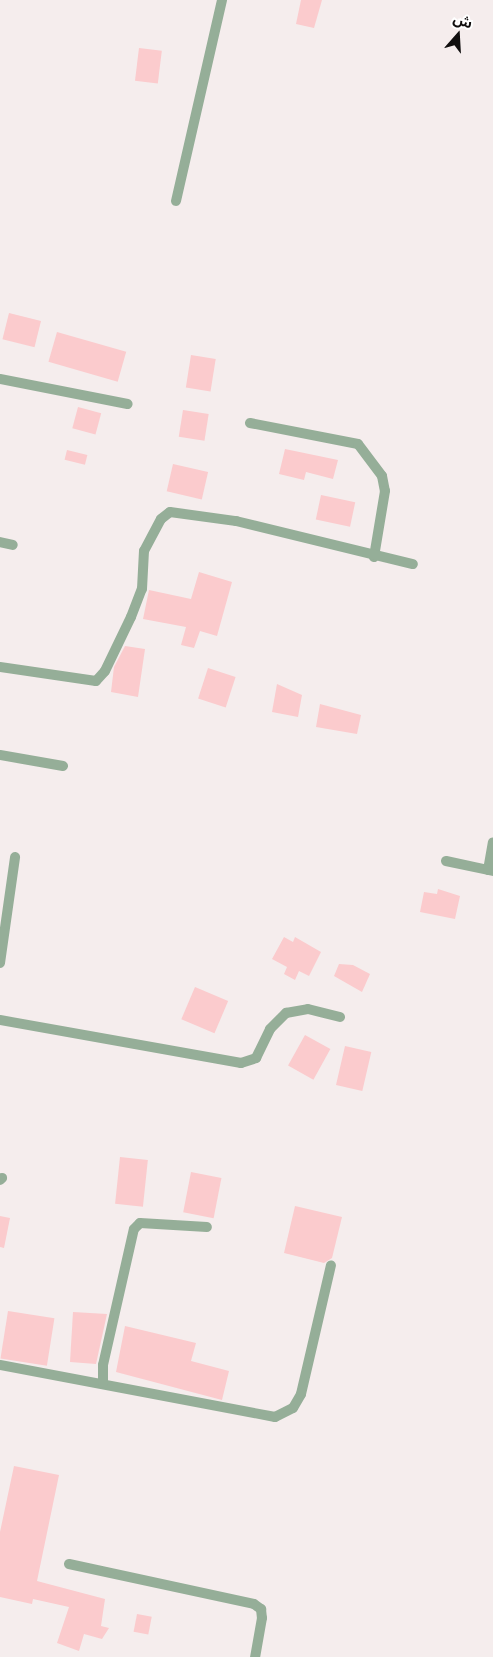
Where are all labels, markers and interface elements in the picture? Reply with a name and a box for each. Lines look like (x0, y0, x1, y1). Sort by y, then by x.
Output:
text: ش (451, 8, 475, 32)
north arrow (433, 10, 483, 60)

